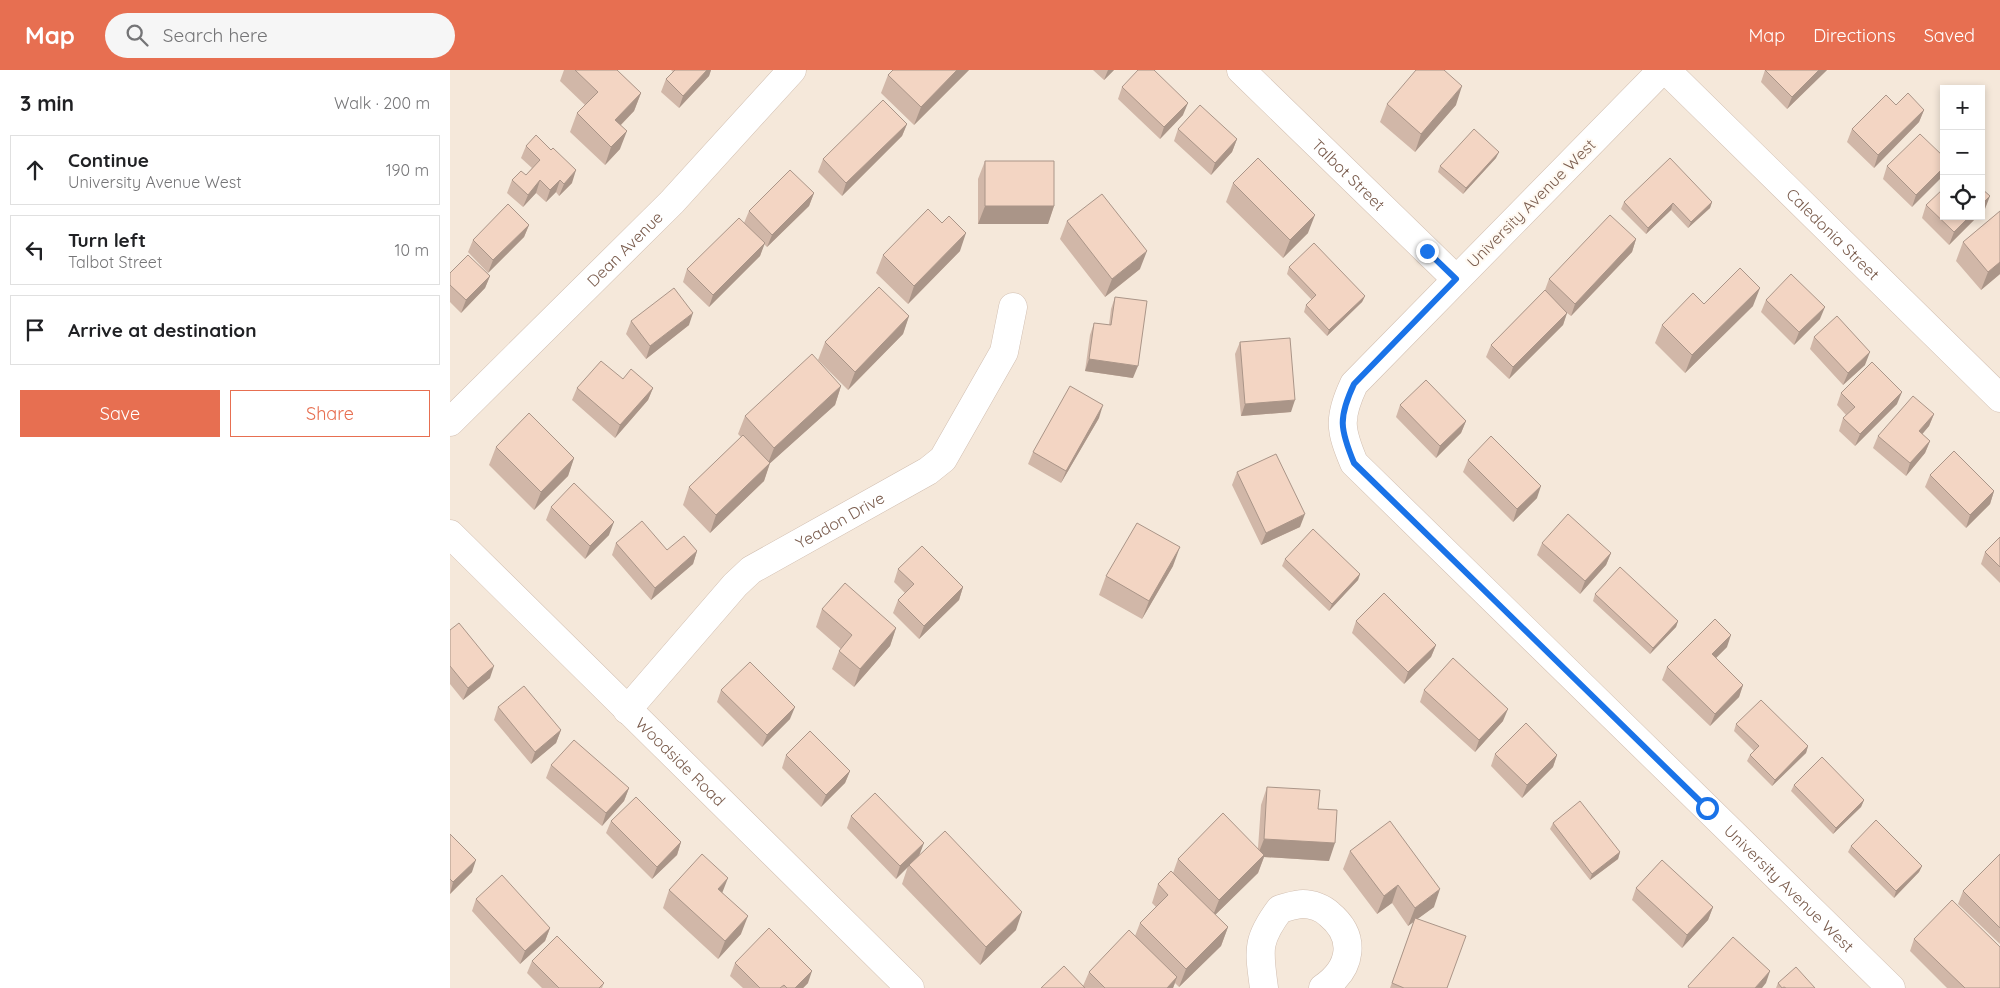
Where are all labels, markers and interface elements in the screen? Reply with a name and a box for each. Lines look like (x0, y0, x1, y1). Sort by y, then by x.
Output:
search box (105, 13, 455, 58)
text: Map (25, 20, 75, 50)
icon: search (123, 21, 151, 49)
text: Search here (163, 23, 268, 47)
text: Map (1748, 24, 1785, 47)
text: Directions (1813, 24, 1896, 47)
text: Saved (1924, 24, 1975, 47)
map controls (1940, 85, 1985, 220)
button: + (1940, 85, 1985, 130)
text: 3 min (20, 90, 74, 116)
text: Walk · 200 m (334, 93, 430, 113)
button: − (1940, 130, 1985, 175)
street label: Talbot Street (1308, 134, 1389, 215)
street label: University Avenue West (1462, 134, 1600, 272)
text: Continue (68, 148, 149, 172)
icon: ahead (21, 156, 49, 184)
text: 190 m (386, 160, 429, 180)
text: University Avenue West (68, 172, 242, 192)
button: locate (1940, 175, 1985, 220)
street label: Caledonia Street (1782, 184, 1884, 284)
street label: Dean Avenue (583, 207, 667, 291)
text: Turn left (68, 228, 146, 252)
icon: left (21, 236, 49, 264)
text: 10 m (395, 240, 429, 260)
route end (1416, 240, 1439, 263)
text: Talbot Street (68, 252, 162, 272)
icon: arrive (21, 316, 49, 344)
text: Arrive at destination (68, 318, 257, 342)
button: Save (20, 390, 220, 437)
button: Share (230, 390, 430, 437)
street label: Yeadon Drive (792, 487, 888, 553)
street label: Woodside Road (632, 713, 730, 810)
route start (1696, 797, 1719, 820)
street label: University Avenue West (1720, 820, 1858, 956)

